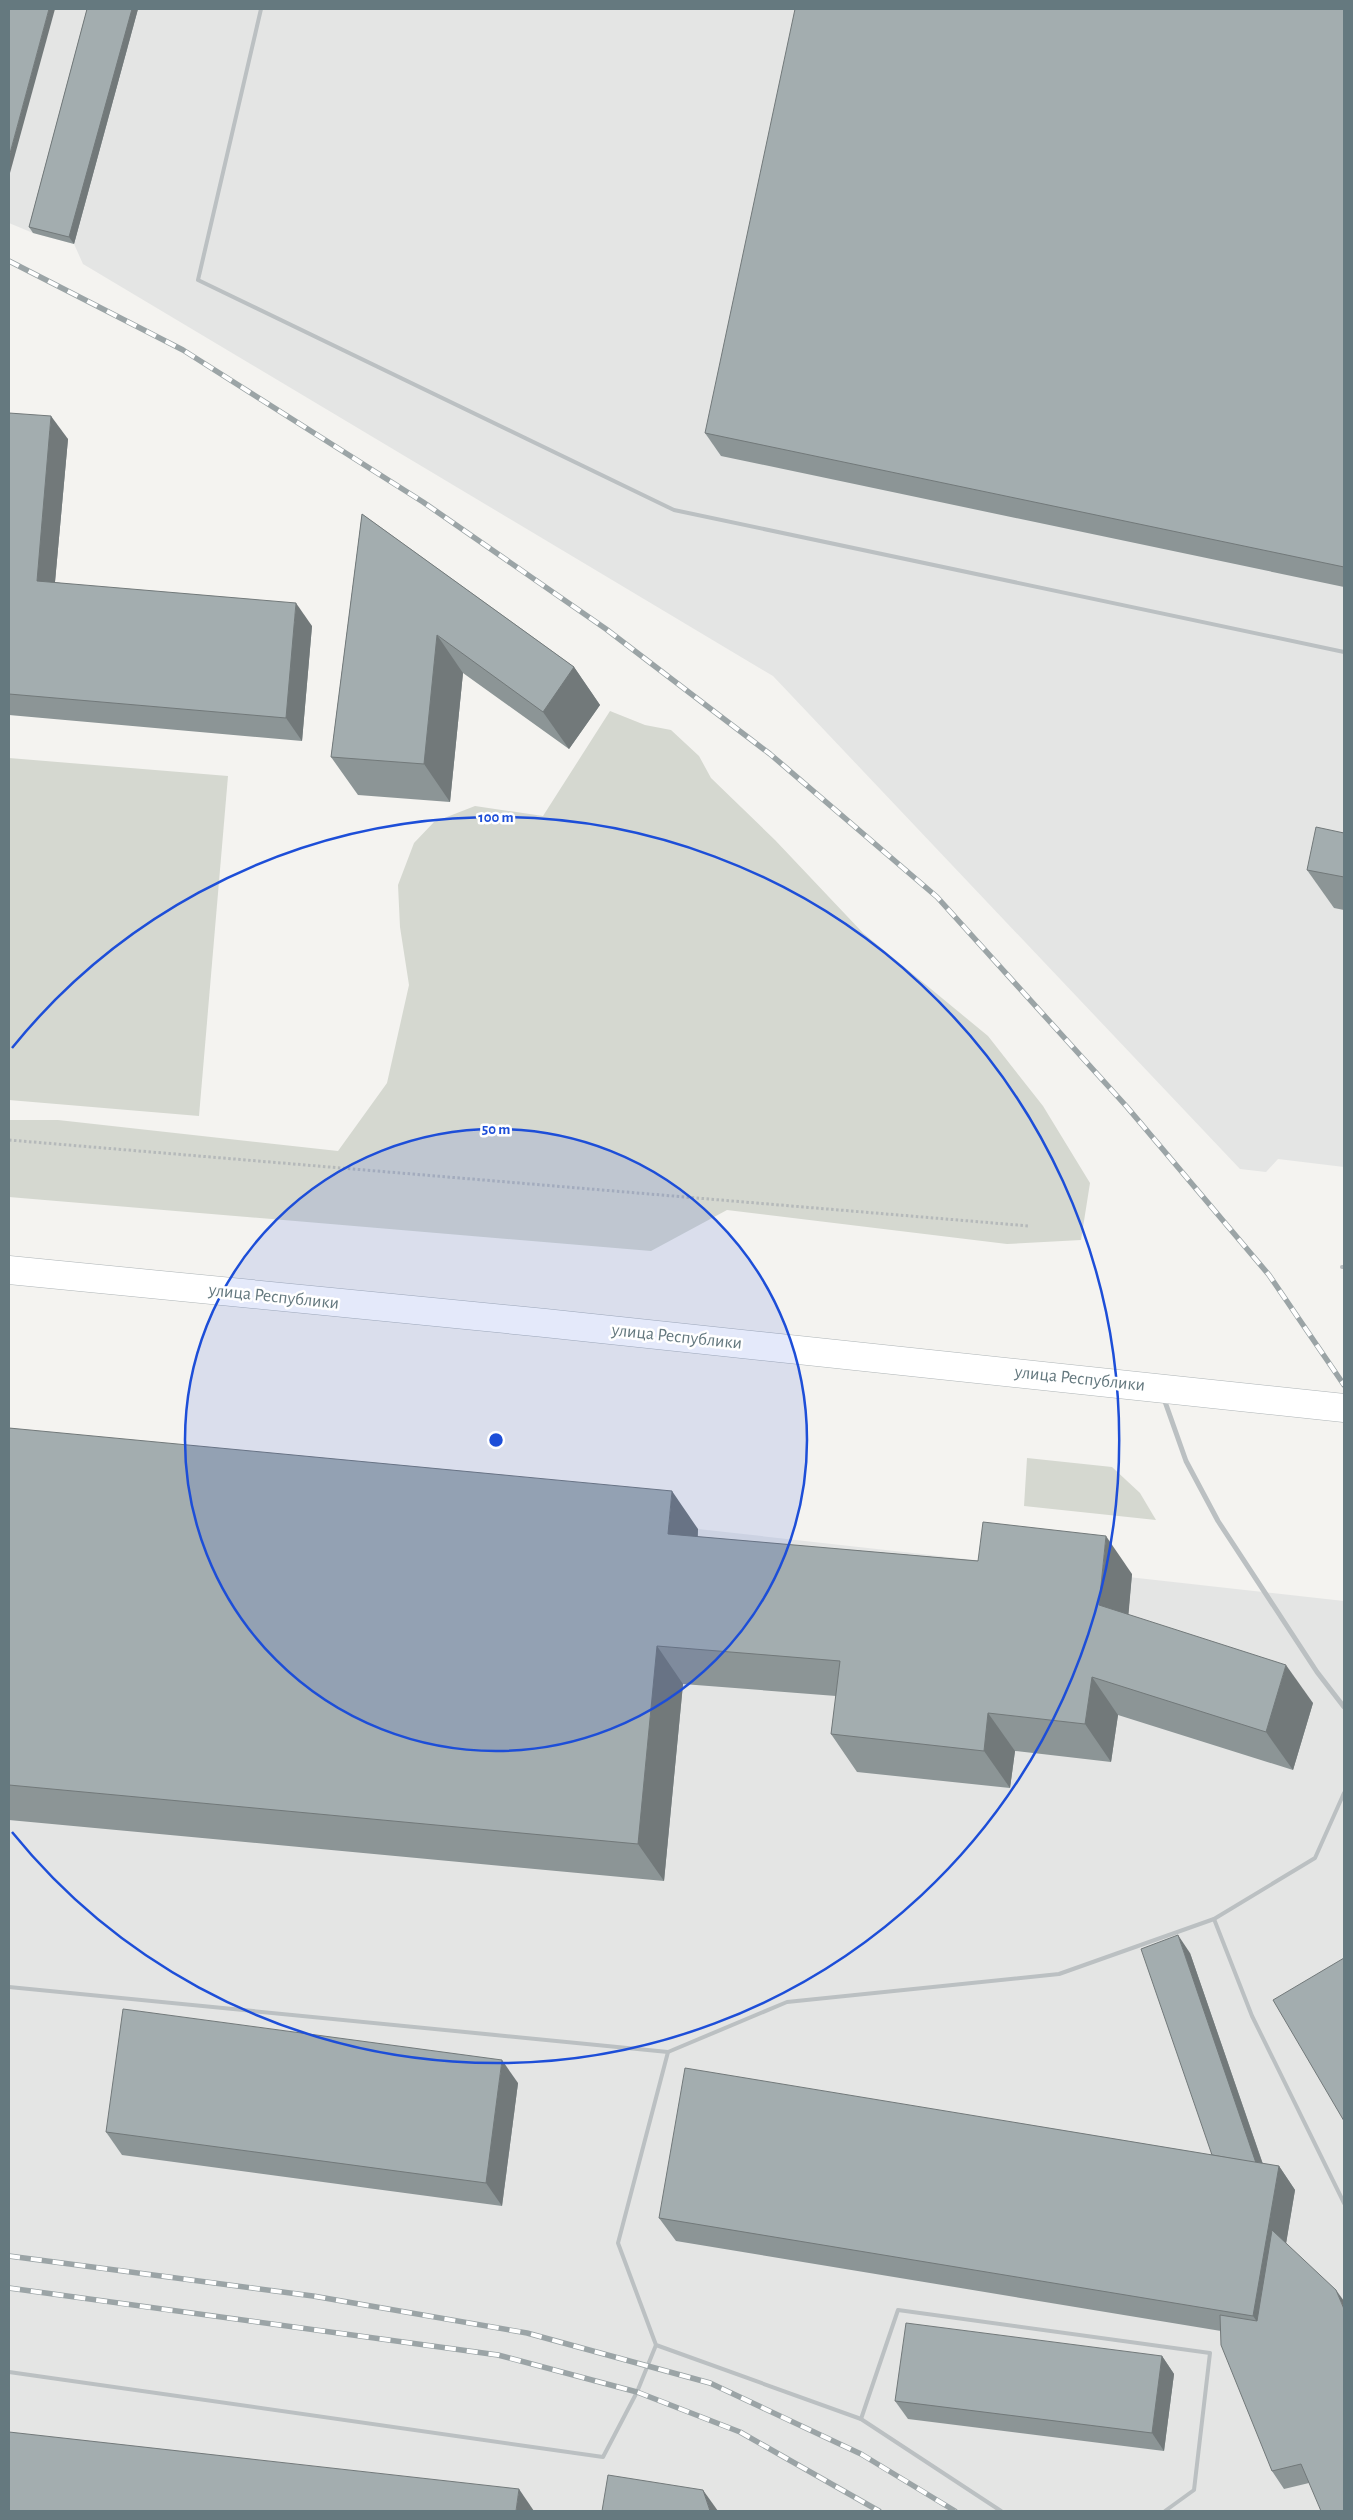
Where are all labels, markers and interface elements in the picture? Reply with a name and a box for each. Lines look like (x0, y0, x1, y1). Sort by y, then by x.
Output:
text: 100 m (478, 810, 514, 825)
text: 50 m (482, 1122, 510, 1137)
street label: улица Республики (207, 1280, 340, 1313)
street label: улица Республики (610, 1320, 743, 1353)
street label: улица Республики (1013, 1362, 1146, 1395)
centre of rings (487, 1431, 505, 1449)

